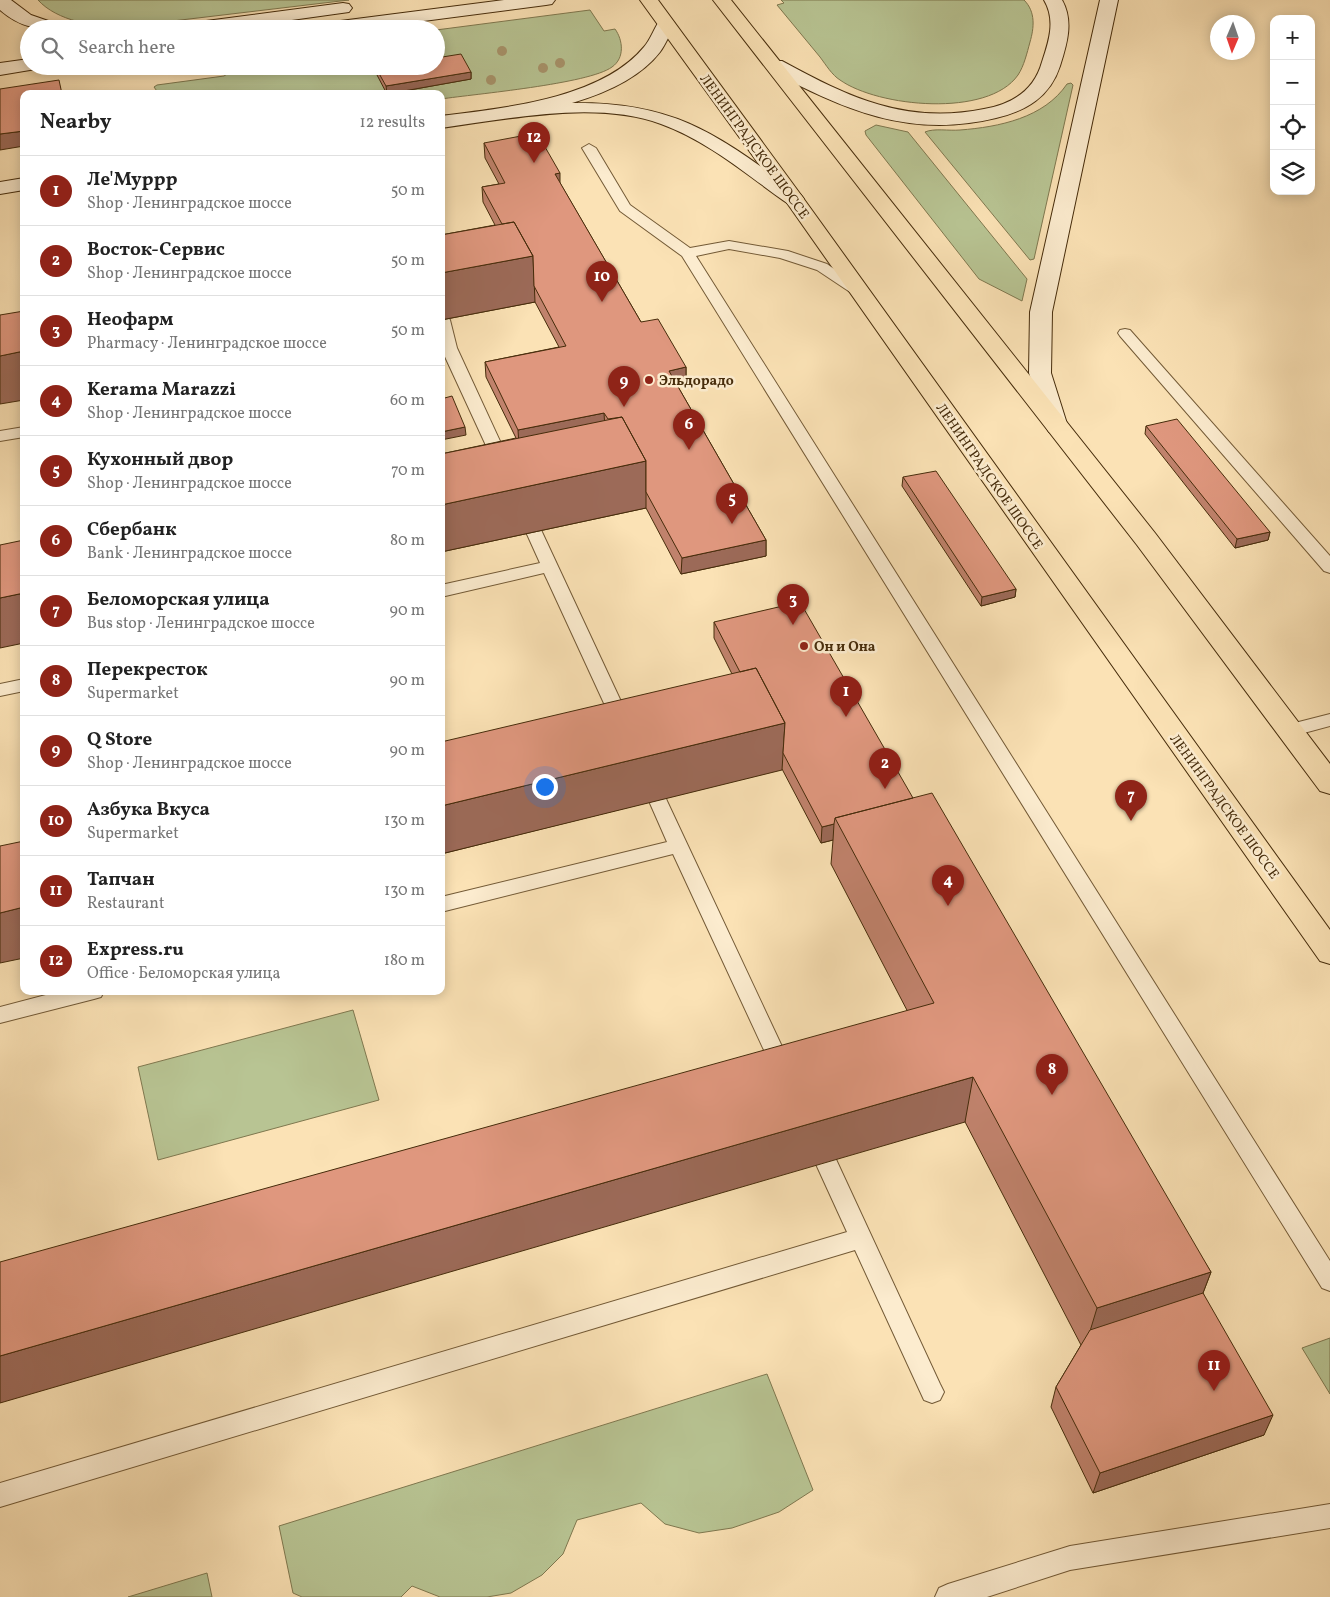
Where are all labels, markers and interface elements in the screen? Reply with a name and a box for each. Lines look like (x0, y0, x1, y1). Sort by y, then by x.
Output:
north arrow (1210, 15, 1255, 60)
map controls (1270, 15, 1315, 195)
button: + (1270, 15, 1315, 60)
search box (20, 20, 445, 75)
icon: search (38, 34, 66, 62)
text: Search here (78, 35, 175, 61)
button: − (1270, 60, 1315, 105)
street label: ЛЕНИНГРАДСКОЕ ШОССЕ (695, 71, 813, 223)
button: locate (1270, 105, 1315, 150)
text: Nearby (40, 108, 111, 137)
text: 12 results (360, 112, 425, 134)
pin: 12 (518, 122, 550, 163)
button: layers (1270, 150, 1315, 195)
text: Ле'Муррр (87, 167, 177, 193)
text: 1 (53, 180, 59, 202)
text: 50 m (391, 180, 425, 202)
text: Shop · Ленинградское шоссе (87, 193, 292, 215)
text: Восток-Сервис (87, 237, 225, 263)
text: 2 (52, 250, 60, 272)
text: 50 m (391, 250, 425, 272)
pin: 10 (586, 261, 618, 302)
text: Shop · Ленинградское шоссе (87, 263, 292, 285)
text: Неофарм (87, 307, 174, 333)
text: 3 (52, 320, 60, 342)
text: 50 m (391, 320, 425, 342)
text: Pharmacy · Ленинградское шоссе (87, 333, 327, 355)
pin: 9 (608, 366, 640, 407)
place label: Эльдорадо (659, 372, 734, 391)
marker: Эльдорадо (643, 374, 655, 386)
text: Kerama Marazzi (87, 377, 236, 403)
text: 4 (51, 390, 61, 412)
text: 60 m (390, 390, 425, 412)
street label: ЛЕНИНГРАДСКОЕ ШОССЕ (931, 400, 1047, 554)
text: Shop · Ленинградское шоссе (87, 403, 292, 425)
pin: 6 (673, 409, 705, 450)
text: Кухонный двор (87, 447, 233, 473)
text: 5 (52, 460, 60, 482)
text: 70 m (391, 460, 425, 482)
text: Shop · Ленинградское шоссе (87, 473, 292, 495)
pin: 5 (716, 483, 748, 524)
text: Сбербанк (87, 517, 177, 543)
text: 6 (52, 530, 60, 552)
text: 80 m (390, 530, 425, 552)
text: Bank · Ленинградское шоссе (87, 543, 292, 565)
pin: 3 (777, 584, 809, 625)
text: Беломорская улица (87, 587, 270, 613)
text: 7 (52, 600, 60, 622)
text: 90 m (389, 600, 425, 622)
text: Bus stop · Ленинградское шоссе (87, 613, 315, 635)
place label: Он и Она (814, 638, 876, 657)
marker: Он и Она (798, 640, 810, 652)
text: Перекресток (87, 657, 208, 683)
text: 8 (52, 670, 60, 692)
text: 90 m (389, 670, 425, 692)
pin: 1 (830, 676, 862, 717)
text: Supermarket (87, 683, 179, 705)
text: Q Store (87, 727, 152, 753)
street label: ЛЕНИНГРАДСКОЕ ШОССЕ (1165, 731, 1283, 883)
text: 9 (52, 740, 60, 762)
text: 90 m (389, 740, 425, 762)
pin: 2 (869, 748, 901, 789)
text: Shop · Ленинградское шоссе (87, 753, 292, 775)
your location (532, 774, 558, 800)
pin: 7 (1115, 780, 1147, 821)
text: Азбука Вкуса (87, 797, 210, 823)
text: 10 (48, 810, 64, 832)
text: 130 m (384, 810, 425, 832)
text: Supermarket (87, 823, 179, 845)
pin: 4 (932, 865, 964, 906)
text: Тапчан (87, 867, 155, 893)
text: 11 (50, 880, 62, 902)
text: 130 m (384, 880, 425, 902)
text: Restaurant (87, 893, 165, 915)
text: Express.ru (87, 937, 184, 963)
text: 12 (49, 950, 63, 972)
text: 180 m (384, 950, 425, 972)
text: Office · Беломорская улица (87, 963, 281, 985)
pin: 8 (1036, 1054, 1068, 1095)
pin: 11 (1198, 1350, 1230, 1391)

